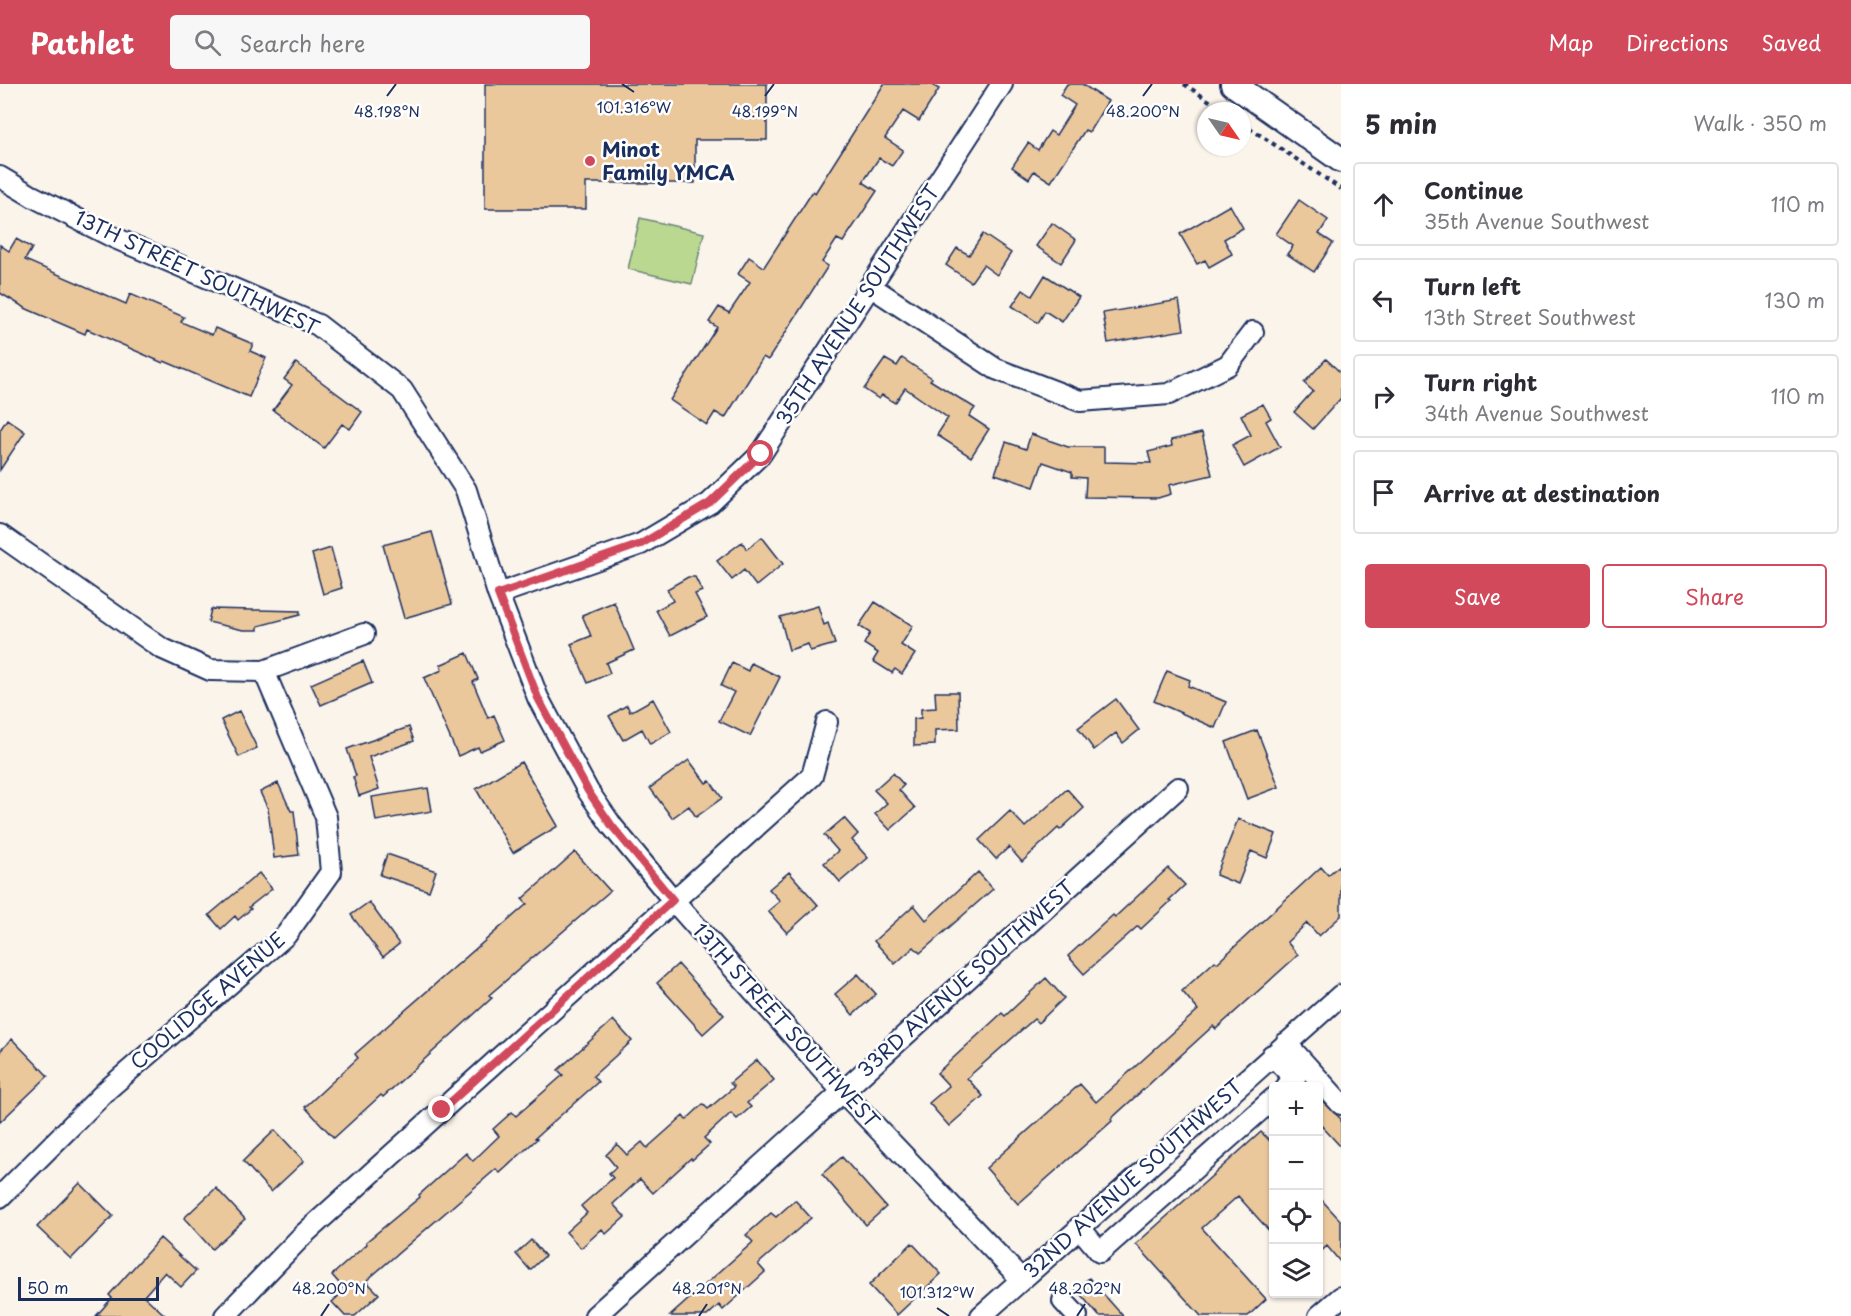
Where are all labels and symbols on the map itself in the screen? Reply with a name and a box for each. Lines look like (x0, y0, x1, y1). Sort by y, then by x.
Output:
text: 101.316°W (597, 95, 672, 118)
text: 48.198°N (354, 99, 420, 122)
text: 48.199°N (732, 99, 798, 122)
text: 48.200°N (1106, 99, 1180, 122)
north arrow (1197, 102, 1251, 156)
place label: Minot Family YMCA (602, 134, 735, 187)
marker: Minot Family YMCA (583, 154, 597, 168)
street label: 35TH AVENUE SOUTHWEST (768, 178, 947, 431)
street label: 13TH STREET SOUTHWEST (70, 202, 325, 342)
route start (747, 440, 773, 466)
street label: 33RD AVENUE SOUTHWEST (850, 872, 1081, 1084)
street label: 13TH STREET SOUTHWEST (686, 916, 887, 1135)
street label: COOLIDGE AVENUE (123, 924, 291, 1076)
street label: 32ND AVENUE SOUTHWEST (1016, 1071, 1249, 1285)
route end (428, 1096, 454, 1122)
scale bar (18, 1274, 159, 1302)
text: 48.200°N (292, 1276, 366, 1299)
text: 48.201°N (672, 1276, 742, 1299)
text: 48.202°N (1048, 1276, 1122, 1299)
text: 101.312°W (900, 1280, 975, 1303)

